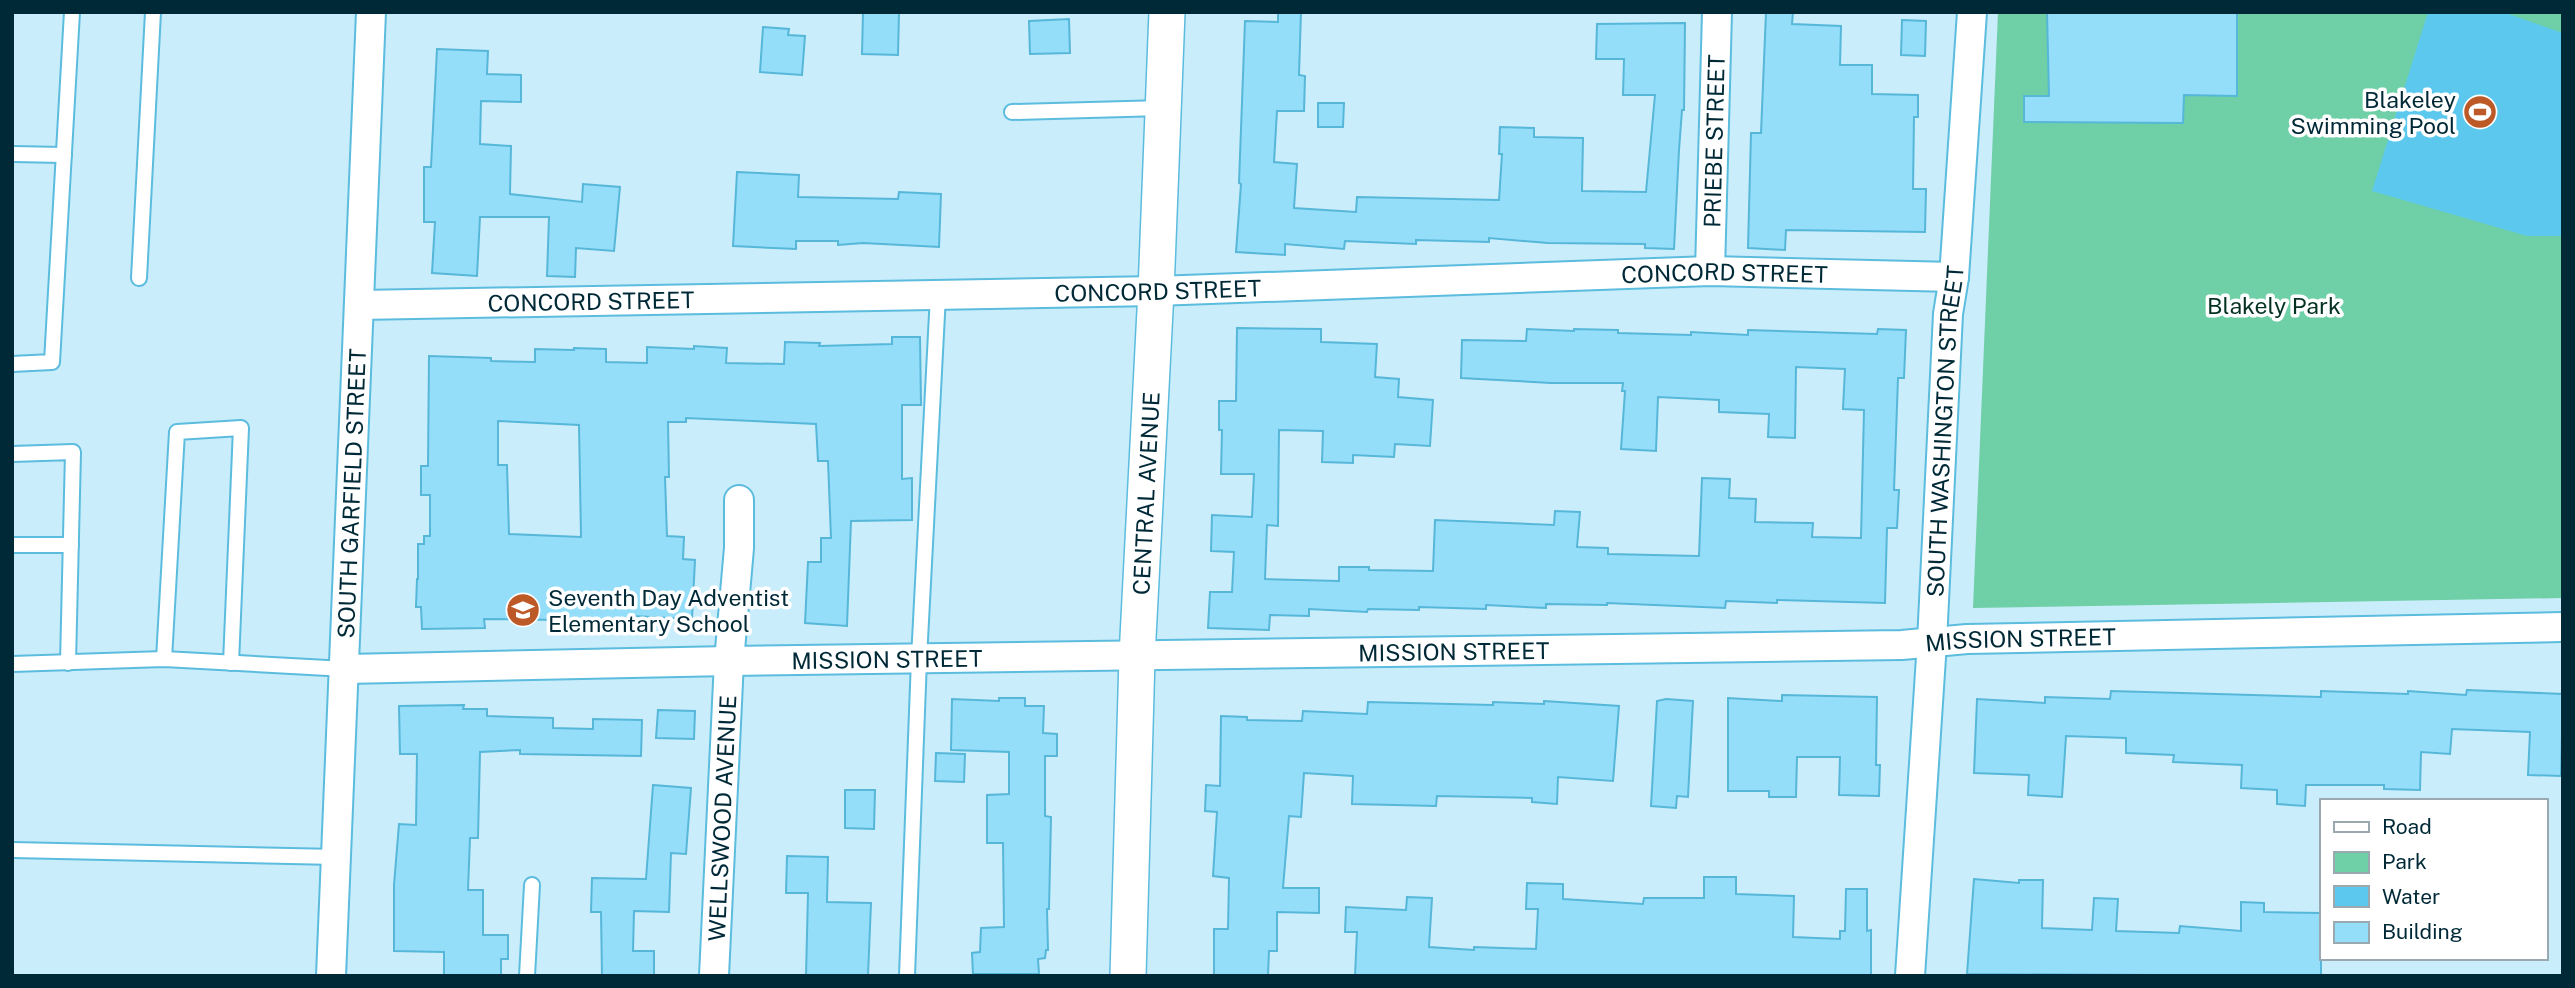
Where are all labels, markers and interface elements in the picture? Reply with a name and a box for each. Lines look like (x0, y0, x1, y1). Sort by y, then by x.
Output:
street label: PRIEBE STREET (1698, 54, 1729, 228)
place label: Blakeley Swimming Pool (2290, 86, 2456, 139)
sports icon: Blakeley Swimming Pool (2461, 93, 2499, 131)
street label: CONCORD STREET (1621, 257, 1829, 288)
street label: SOUTH WASHINGTON STREET (1921, 264, 1968, 598)
street label: CONCORD STREET (1054, 274, 1262, 306)
street label: CONCORD STREET (487, 286, 695, 316)
park label: Blakely Park (2207, 292, 2341, 319)
street label: SOUTH GARFIELD STREET (332, 348, 371, 639)
street label: CENTRAL AVENUE (1127, 391, 1164, 596)
place label: Seventh Day Adventist Elementary School (548, 584, 789, 637)
school or university icon: Seventh Day Adventist Elementary School (504, 591, 542, 629)
street label: MISSION STREET (1924, 622, 2117, 656)
street label: MISSION STREET (1358, 636, 1550, 666)
street label: MISSION STREET (791, 644, 983, 674)
street label: WELLSWOOD AVENUE (702, 695, 741, 942)
legend (2320, 799, 2547, 960)
text: Road (2382, 814, 2432, 839)
text: Park (2382, 849, 2427, 874)
text: Water (2382, 884, 2440, 909)
text: Building (2382, 919, 2463, 944)

